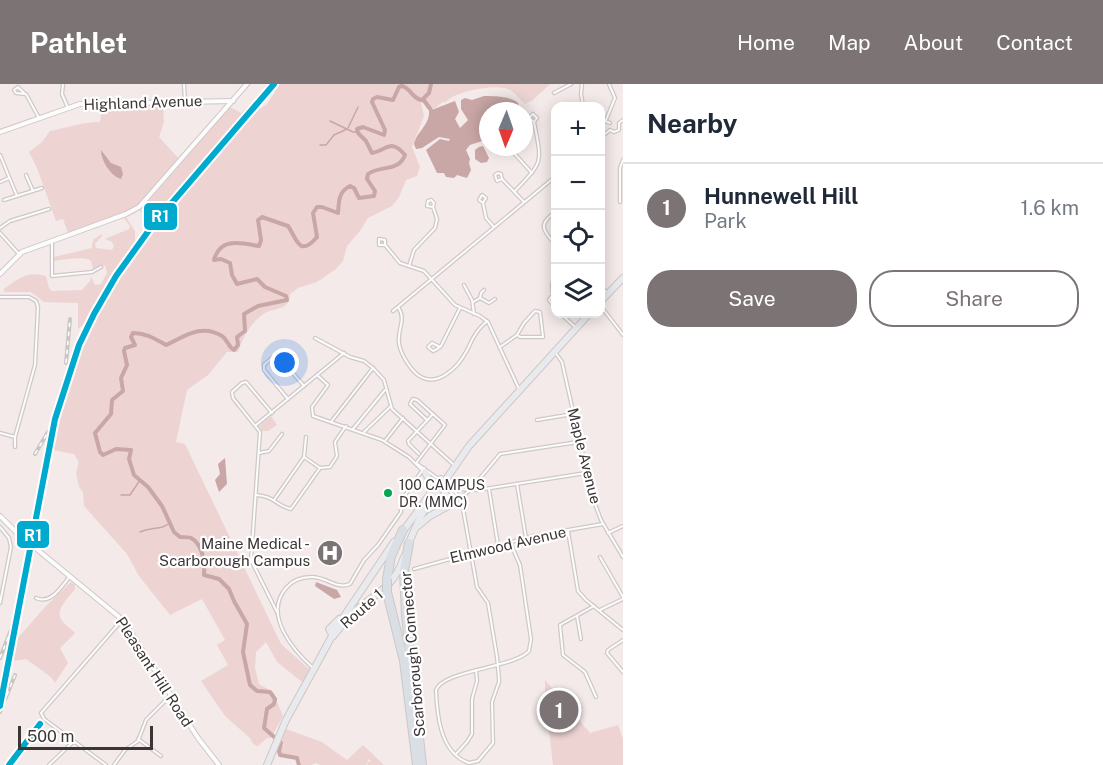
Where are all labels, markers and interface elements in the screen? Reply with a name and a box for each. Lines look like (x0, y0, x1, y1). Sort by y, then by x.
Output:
text: Pathlet (30, 26, 127, 59)
text: Home (737, 30, 795, 55)
text: Map (828, 30, 871, 55)
text: About (904, 30, 963, 55)
text: Contact (996, 30, 1073, 55)
street label: Highland Avenue (83, 92, 203, 113)
north arrow (479, 102, 533, 156)
map controls (551, 102, 605, 318)
button: + (551, 102, 605, 156)
text: Nearby (647, 108, 737, 139)
button: − (551, 156, 605, 210)
text: Hunnewell Hill (704, 183, 858, 209)
text: 1 (662, 196, 671, 220)
text: 1.6 km (1021, 196, 1079, 220)
line badge: R1 (143, 202, 178, 231)
text: R1 (151, 207, 169, 226)
text: Park (704, 209, 747, 233)
button: locate (551, 210, 605, 264)
button: layers (551, 264, 605, 318)
button: Save (647, 270, 857, 327)
button: Share (869, 270, 1079, 327)
your location (270, 348, 299, 377)
street label: Maple Avenue (564, 406, 605, 506)
place label: 100 CAMPUS DR. (MMC) (399, 477, 485, 510)
marker: 100 CAMPUS DR. (MMC) (382, 487, 394, 499)
line badge: R1 (16, 520, 50, 549)
street label: Elmwood Avenue (448, 523, 568, 566)
text: R1 (24, 526, 42, 545)
place label: Maine Medical - Scarborough Campus (159, 535, 310, 569)
hospital icon: Maine Medical - Scarborough Campus (315, 538, 345, 568)
street label: Scarborough Connector (397, 570, 428, 738)
street label: Route 1 (337, 586, 386, 632)
street label: Pleasant Hill Road (113, 614, 196, 730)
pin: 1 (540, 688, 578, 732)
scale bar (18, 723, 153, 750)
text: 500 m (27, 727, 74, 746)

